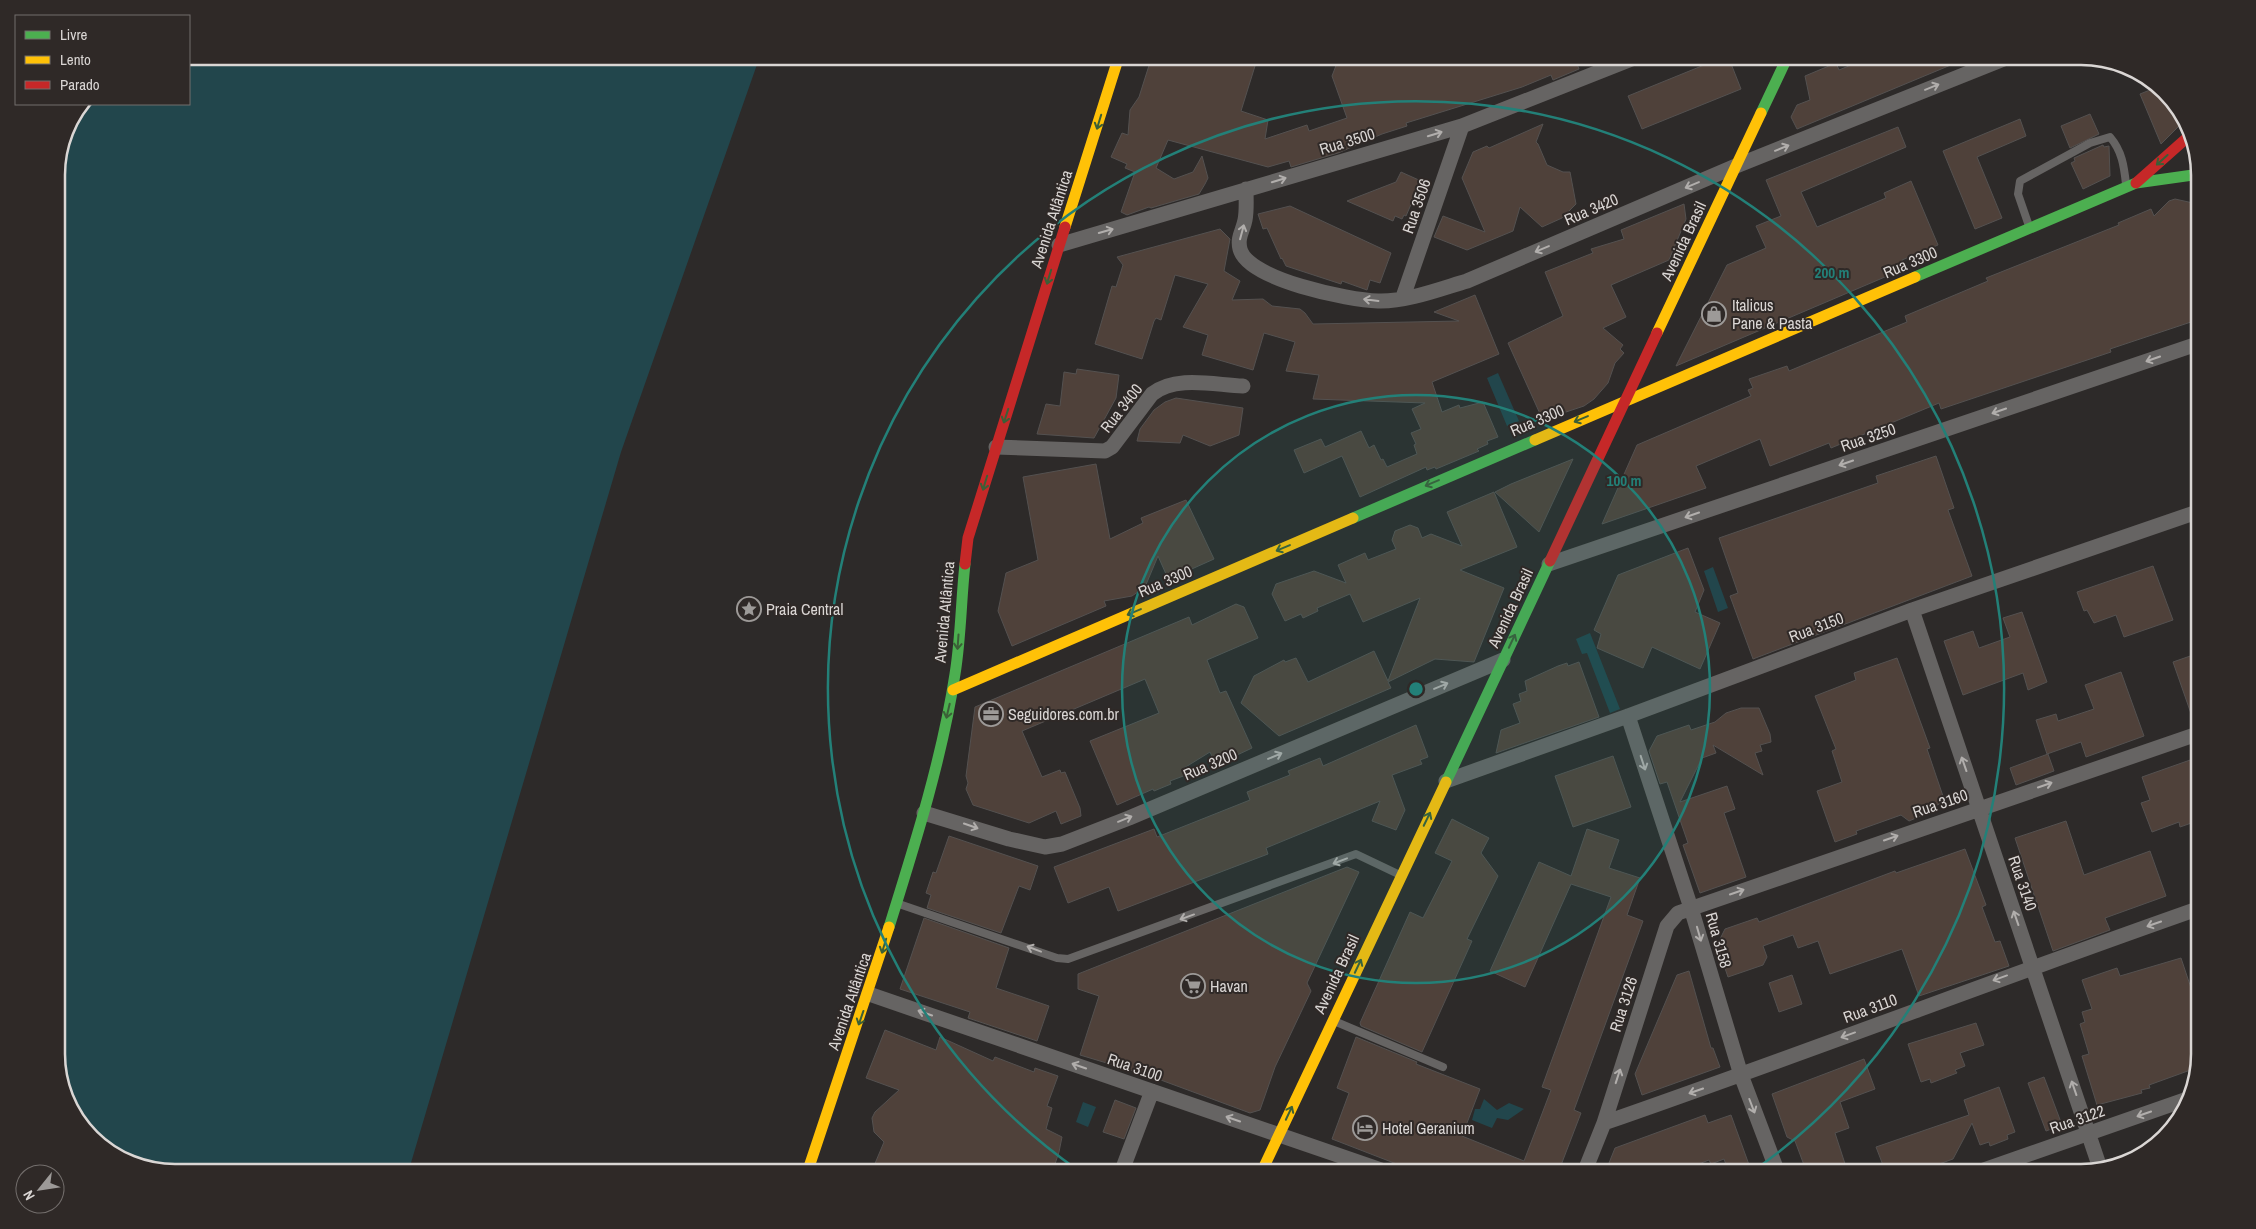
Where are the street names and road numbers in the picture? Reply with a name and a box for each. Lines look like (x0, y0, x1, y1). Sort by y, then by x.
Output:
street label: Rua 3500 (1317, 122, 1377, 160)
street label: Avenida Atlântica (1024, 166, 1077, 272)
street label: Rua 3506 (1396, 176, 1436, 236)
street label: Rua 3420 (1561, 188, 1621, 230)
street label: Avenida Brasil (1655, 198, 1711, 285)
street label: Rua 3300 (1880, 241, 1940, 283)
street label: Rua 3400 (1095, 379, 1147, 437)
street label: Rua 3300 (1507, 399, 1567, 441)
street label: Rua 3250 (1838, 417, 1898, 457)
street label: Avenida Atlântica (929, 560, 959, 665)
street label: Rua 3300 (1135, 560, 1195, 602)
street label: Avenida Brasil (1482, 565, 1538, 652)
street label: Rua 3150 (1785, 607, 1847, 647)
street label: Rua 3200 (1180, 743, 1240, 785)
street label: Rua 3160 (1910, 783, 1970, 823)
street label: Rua 3140 (2003, 853, 2043, 913)
street label: Rua 3158 (1701, 910, 1737, 970)
street label: Avenida Brasil (1308, 931, 1364, 1018)
street label: Avenida Atlântica (822, 949, 876, 1054)
street label: Rua 3126 (1604, 974, 1642, 1034)
street label: Rua 3110 (1840, 988, 1900, 1028)
street label: Rua 3100 (1105, 1047, 1165, 1087)
street label: Rua 3122 (2047, 1099, 2107, 1139)

